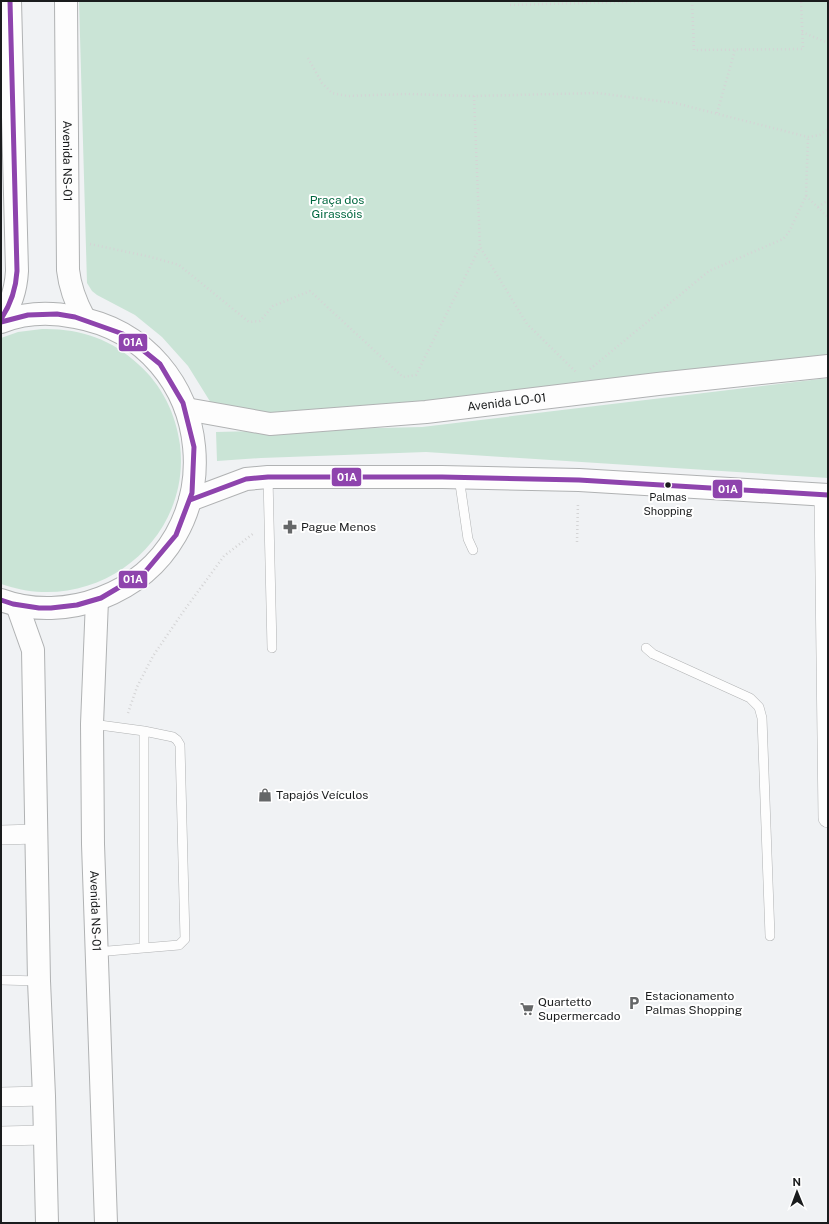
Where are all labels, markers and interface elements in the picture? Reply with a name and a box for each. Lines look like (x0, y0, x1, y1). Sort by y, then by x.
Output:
street label: Avenida NS-01 (60, 120, 74, 202)
park label: Praça dos Girassóis (310, 193, 364, 221)
line badge: 01A (118, 333, 148, 352)
text: 01A (123, 336, 143, 348)
street label: Avenida LO-01 (466, 391, 547, 414)
line badge: 01A (331, 467, 362, 487)
text: 01A (337, 471, 357, 483)
line badge: 01A (712, 479, 743, 499)
marker: Palmas Shopping (663, 480, 673, 490)
text: 01A (718, 483, 738, 495)
place label: Palmas Shopping (643, 491, 693, 517)
pharmacy icon: Pague Menos (282, 519, 298, 535)
place label: Pague Menos (301, 520, 376, 534)
line badge: 01A (118, 570, 148, 589)
text: 01A (123, 573, 143, 585)
shop icon: Tapajós Veículos (257, 787, 273, 803)
place label: Tapajós Veículos (276, 788, 368, 802)
street label: Avenida NS-01 (87, 870, 104, 952)
place label: Estacionamento Palmas Shopping (645, 989, 742, 1017)
place label: Quartetto Supermercado (538, 995, 621, 1023)
parking icon: Estacionamento Palmas Shopping (626, 995, 642, 1011)
supermarket icon: Quartetto Supermercado (519, 1001, 535, 1017)
north arrow (777, 1172, 817, 1212)
text: N (792, 1176, 801, 1188)

